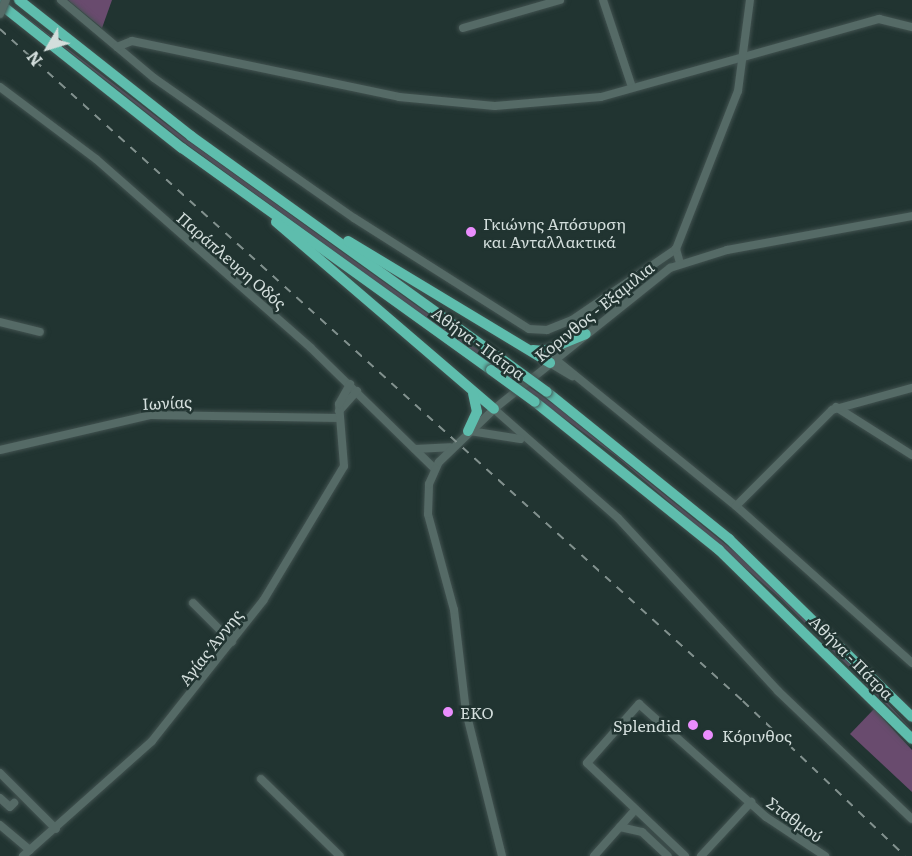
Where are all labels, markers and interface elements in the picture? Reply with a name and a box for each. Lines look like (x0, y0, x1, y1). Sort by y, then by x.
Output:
north arrow (18, 18, 78, 78)
text: N (20, 46, 47, 72)
street label: Παράπλευρη Οδός (174, 207, 290, 313)
place label: Γκιώνης Απόσυρση και Ανταλλακτικά (483, 213, 626, 251)
marker: Γκιώνης Απόσυρση και Ανταλλακτικά (464, 225, 478, 239)
street label: Κορινθος - Εξαμιλια (531, 257, 657, 365)
street label: Αθήνα - Πάτρα (429, 303, 529, 383)
street label: Ιωνίας (142, 391, 192, 413)
street label: Αγίας Άννης (174, 605, 246, 689)
street label: Αθήνα - Πάτρα (806, 611, 898, 703)
place label: EKO (460, 702, 494, 722)
marker: EKO (441, 705, 455, 719)
place label: Splendid (613, 715, 681, 735)
marker: Splendid (686, 718, 700, 732)
place label: Κόρινθος (722, 725, 792, 745)
marker: Κόρινθος (699, 726, 717, 744)
street label: Σταθμού (763, 792, 827, 846)

